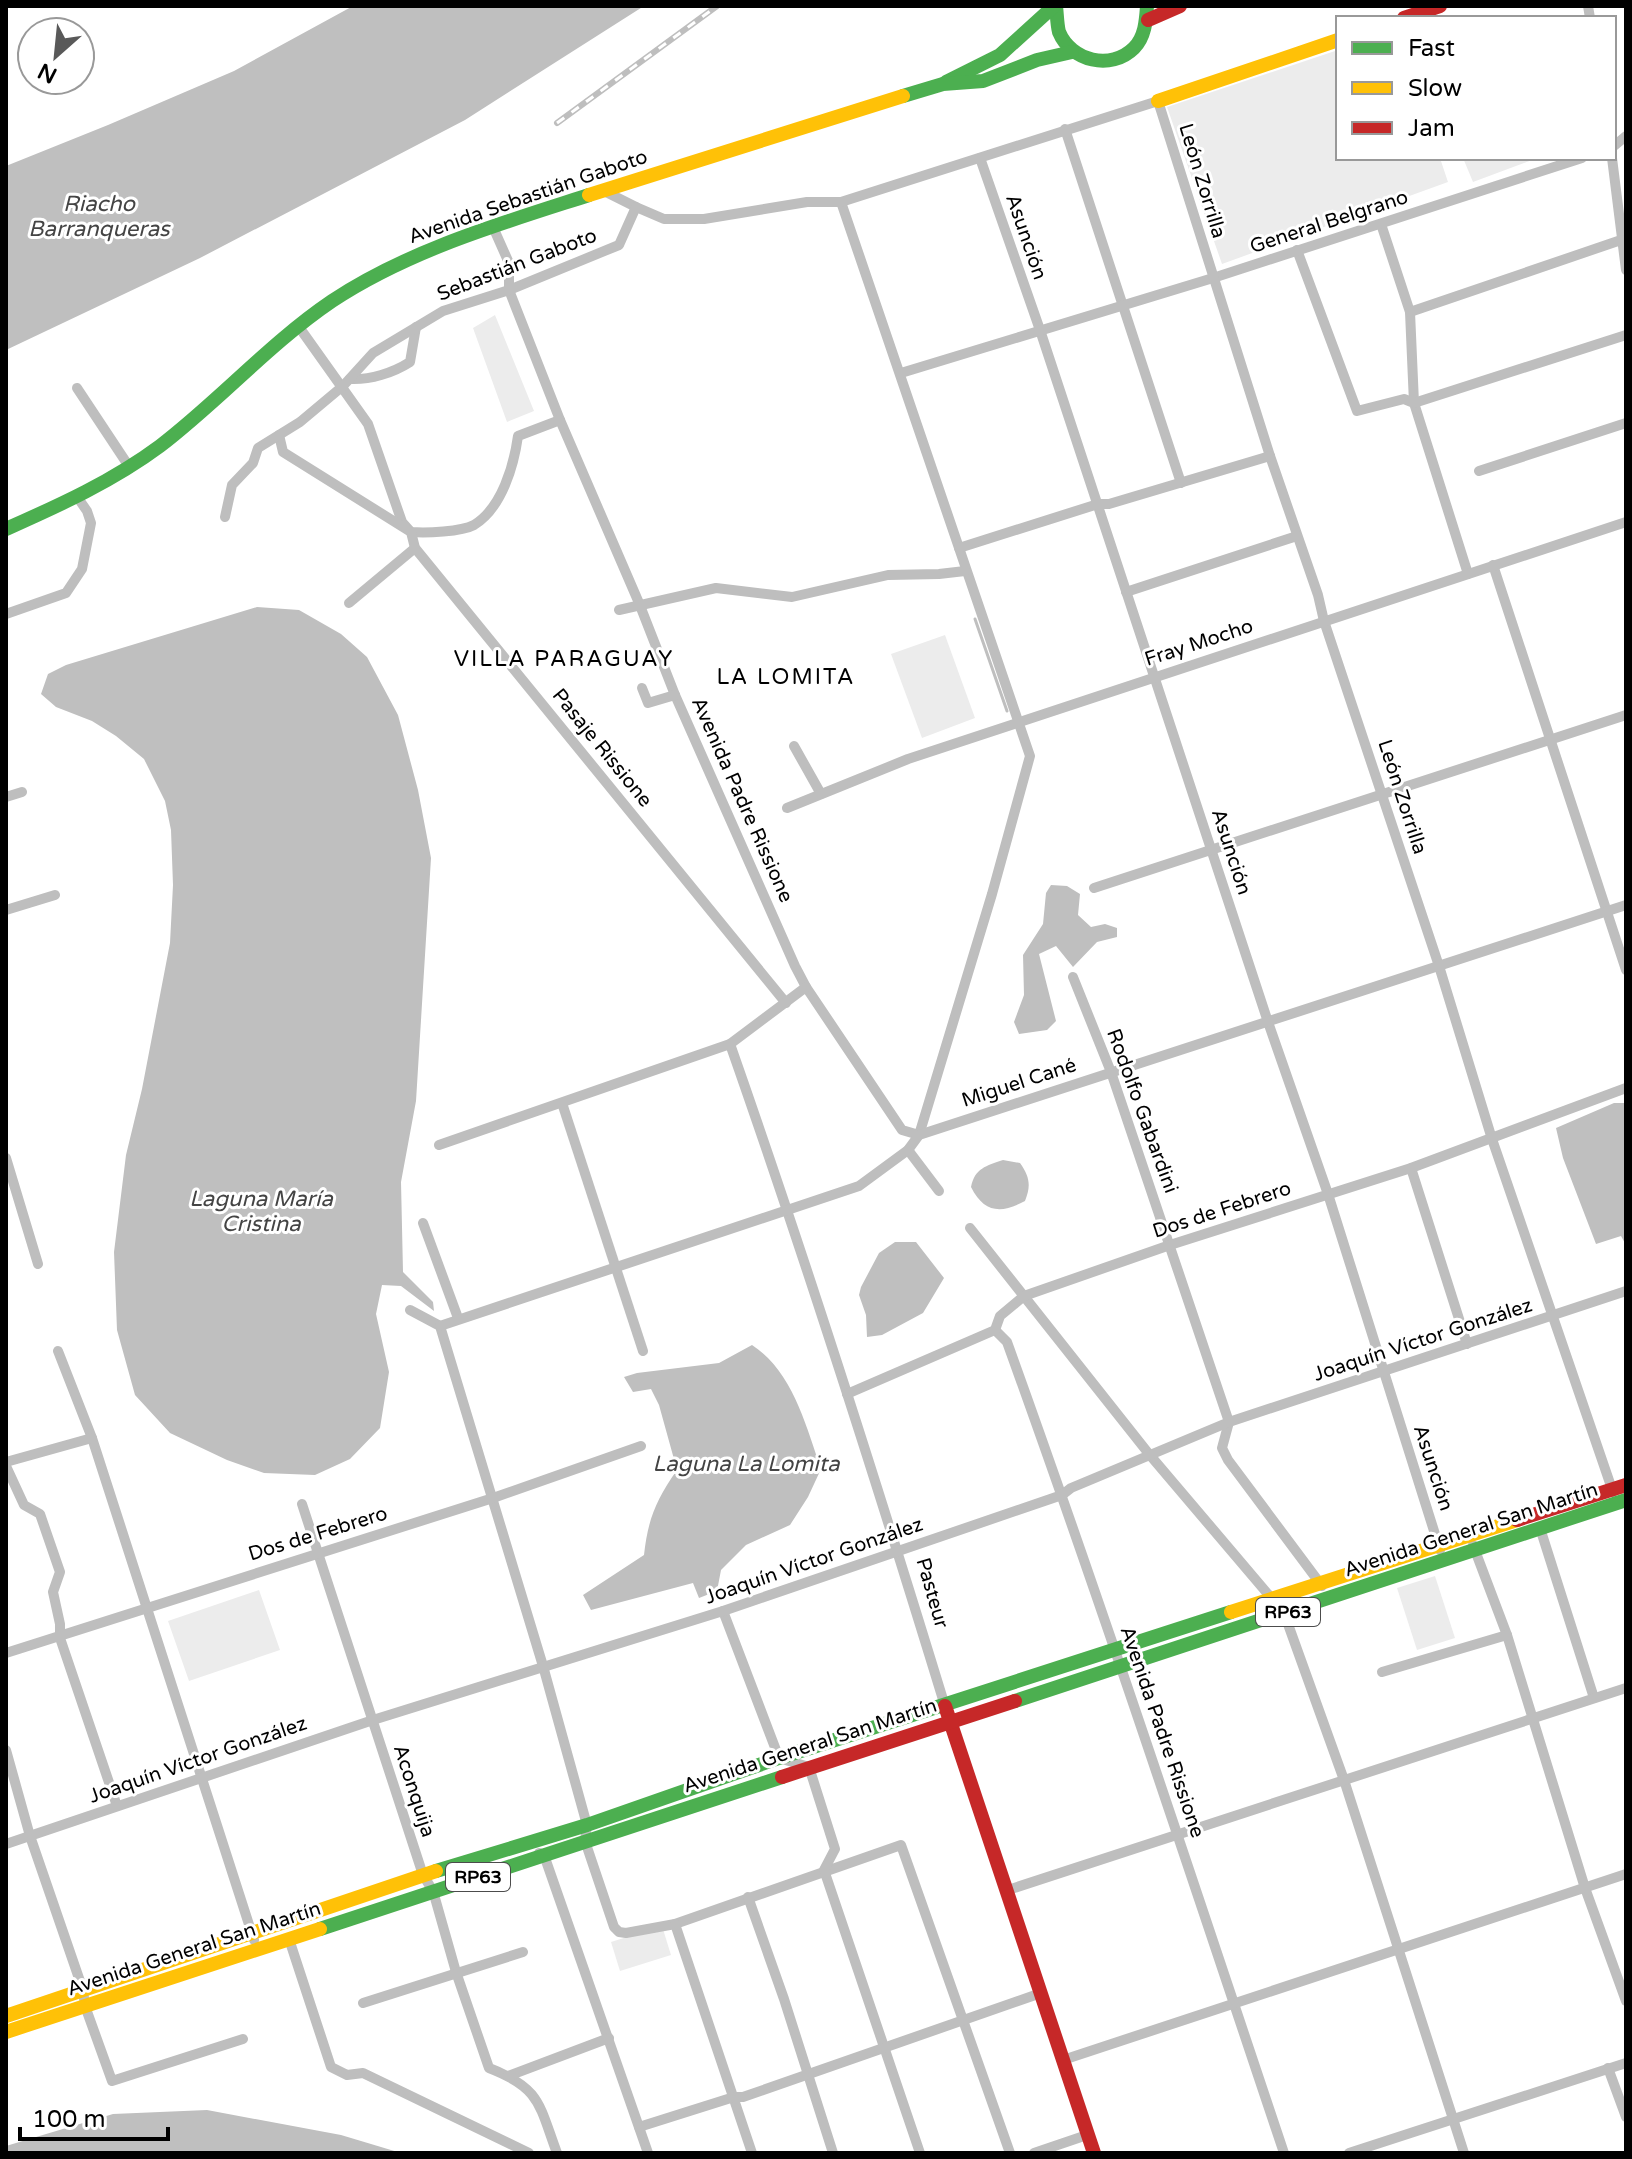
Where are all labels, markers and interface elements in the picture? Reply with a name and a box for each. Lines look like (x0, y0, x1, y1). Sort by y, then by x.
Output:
north arrow (16, 16, 96, 96)
legend (1336, 16, 1616, 160)
text: Fast (1408, 34, 1455, 63)
text: N (34, 57, 61, 89)
text: Slow (1408, 74, 1462, 103)
text: Jam (1408, 114, 1455, 143)
street label: León Zorrilla (1173, 121, 1231, 241)
street label: Avenida Sebastián Gaboto (405, 145, 651, 249)
street label: General Belgrano (1247, 185, 1411, 259)
water label: Riacho Barranqueras (28, 191, 171, 242)
street label: Asunción (1000, 191, 1052, 283)
street label: Sebastián Gaboto (434, 224, 600, 306)
street label: Fray Mocho (1142, 614, 1256, 672)
district label: VILLA PARAGUAY (454, 646, 674, 672)
district label: LA LOMITA (717, 664, 855, 690)
street label: Pasaje Rissione (547, 684, 657, 812)
street label: Avenida Padre Rissione (686, 694, 798, 906)
street label: León Zorrilla (1372, 737, 1432, 857)
street label: Asunción (1206, 806, 1256, 898)
street label: Rodolfo Gabardini (1101, 1026, 1183, 1196)
street label: Miguel Cané (959, 1053, 1079, 1113)
street label: Dos de Febrero (1150, 1176, 1294, 1244)
water label: Laguna María Cristina (189, 1186, 333, 1237)
street label: Joaquín Víctor González (1311, 1293, 1535, 1387)
street label: Asunción (1408, 1422, 1458, 1514)
water label: Laguna La Lomita (652, 1451, 840, 1477)
street label: Avenida General San Martín (1341, 1478, 1601, 1582)
street label: Dos de Febrero (246, 1501, 390, 1567)
street label: Joaquín Víctor González (702, 1512, 926, 1610)
street label: Pasteur (910, 1555, 954, 1631)
road number: RP63 (1256, 1598, 1320, 1626)
street label: Avenida Padre Rissione (1115, 1623, 1209, 1841)
street label: Avenida General San Martín (680, 1694, 940, 1798)
street label: Joaquín Víctor González (86, 1711, 310, 1809)
street label: Aconquija (388, 1742, 440, 1840)
road number: RP63 (446, 1863, 510, 1891)
street label: Avenida General San Martín (64, 1897, 324, 2001)
scale bar (20, 2091, 168, 2141)
text: 100 m (32, 2105, 106, 2134)

